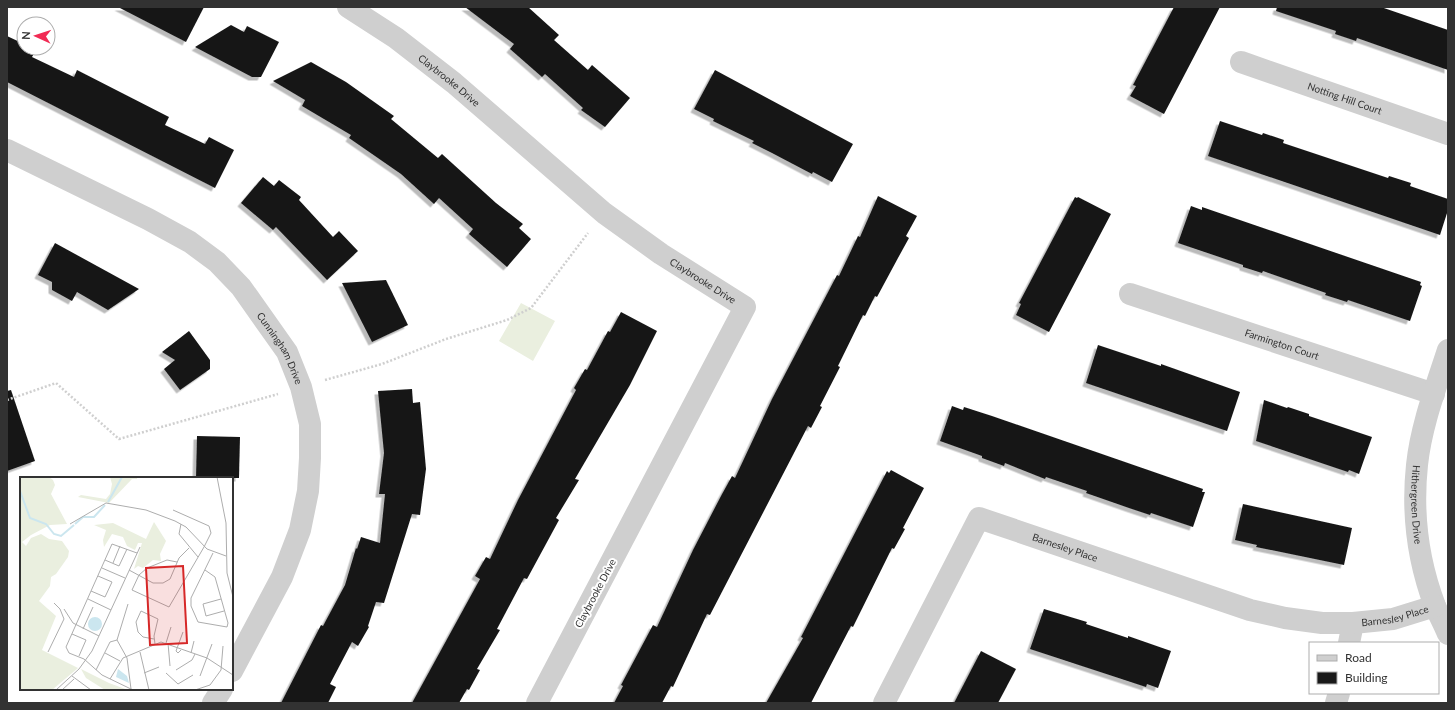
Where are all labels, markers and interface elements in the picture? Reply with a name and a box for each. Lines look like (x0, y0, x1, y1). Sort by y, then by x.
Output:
north arrow (16, 16, 56, 56)
text: N (19, 31, 32, 40)
street label: Claybrooke Drive (416, 52, 482, 109)
street label: Notting Hill Court (1306, 80, 1384, 117)
street label: Claybrooke Drive (668, 255, 738, 306)
street label: Cunningham Drive (255, 310, 305, 386)
street label: Farmington Court (1243, 326, 1321, 362)
street label: Hithergreen Drive (1409, 464, 1425, 545)
inset map (20, 477, 233, 690)
street label: Barnesley Place (1031, 531, 1100, 564)
street label: Claybrooke Drive (572, 557, 618, 629)
street label: Barnesley Place (1361, 602, 1430, 628)
legend (1309, 642, 1439, 694)
text: Road (1345, 650, 1372, 665)
text: Building (1345, 670, 1388, 685)

